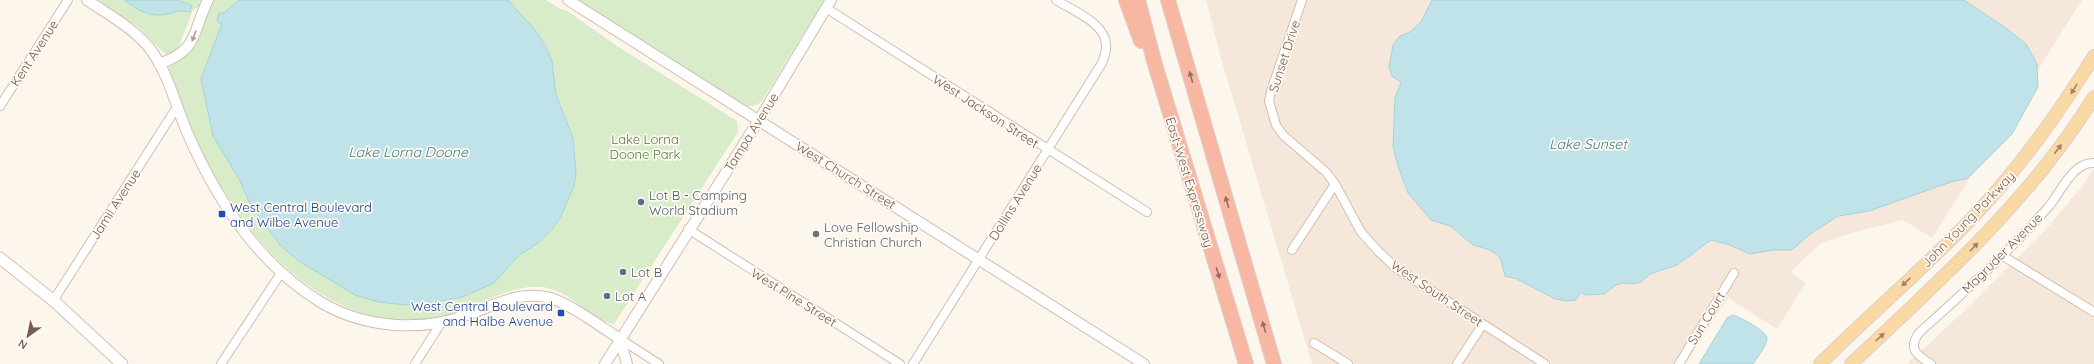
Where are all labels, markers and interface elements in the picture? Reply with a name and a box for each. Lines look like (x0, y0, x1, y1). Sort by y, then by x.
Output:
street label: Kent Avenue (7, 17, 61, 89)
street label: Sunset Drive (1265, 18, 1303, 94)
one-way arrow (190, 31, 196, 43)
street label: West Jackson Street (930, 71, 1042, 151)
one-way arrow (1188, 71, 1194, 83)
one-way arrow (2070, 83, 2077, 95)
street label: Tampa Avenue (720, 90, 782, 174)
street label: East-West Expressway (1163, 115, 1217, 249)
park label: Lake Lorna Doone Park (609, 131, 681, 162)
water label: Lake Sunset (1549, 135, 1629, 153)
street label: West Church Street (793, 138, 899, 212)
water label: Lake Lorna Doone (348, 143, 469, 161)
one-way arrow (2054, 143, 2062, 154)
street label: Dollins Avenue (985, 161, 1045, 243)
street label: Jamil Avenue (86, 166, 144, 242)
street label: John Young Parkway (1918, 168, 2018, 270)
place label: Lot B - Camping World Stadium (649, 187, 747, 218)
one-way arrow (1224, 195, 1230, 207)
marker: Lot B - Camping World Stadium (636, 197, 646, 207)
place label: West Central Boulevard and Wilbe Avenue (230, 199, 372, 230)
marker: West Central Boulevard and Wilbe Avenue (217, 209, 227, 219)
street label: Magruder Avenue (1958, 209, 2046, 297)
place label: Love Fellowship Christian Church (824, 219, 922, 250)
marker: Love Fellowship Christian Church (811, 229, 821, 239)
one-way arrow (1969, 242, 1979, 252)
street label: West South Street (1388, 256, 1486, 330)
place label: Lot B (631, 264, 662, 280)
street label: West Pine Street (748, 264, 840, 330)
marker: Lot B (618, 267, 628, 277)
one-way arrow (1215, 267, 1221, 279)
one-way arrow (1901, 277, 1911, 286)
place label: Lot A (615, 288, 647, 304)
street label: Sun Court (1684, 289, 1728, 347)
marker: Lot A (602, 291, 612, 301)
place label: West Central Boulevard and Halbe Avenue (411, 298, 553, 329)
marker: West Central Boulevard and Halbe Avenue (556, 308, 566, 318)
north arrow (8, 316, 48, 356)
one-way arrow (1261, 320, 1267, 332)
one-way arrow (1875, 332, 1885, 342)
text: N (15, 336, 30, 352)

